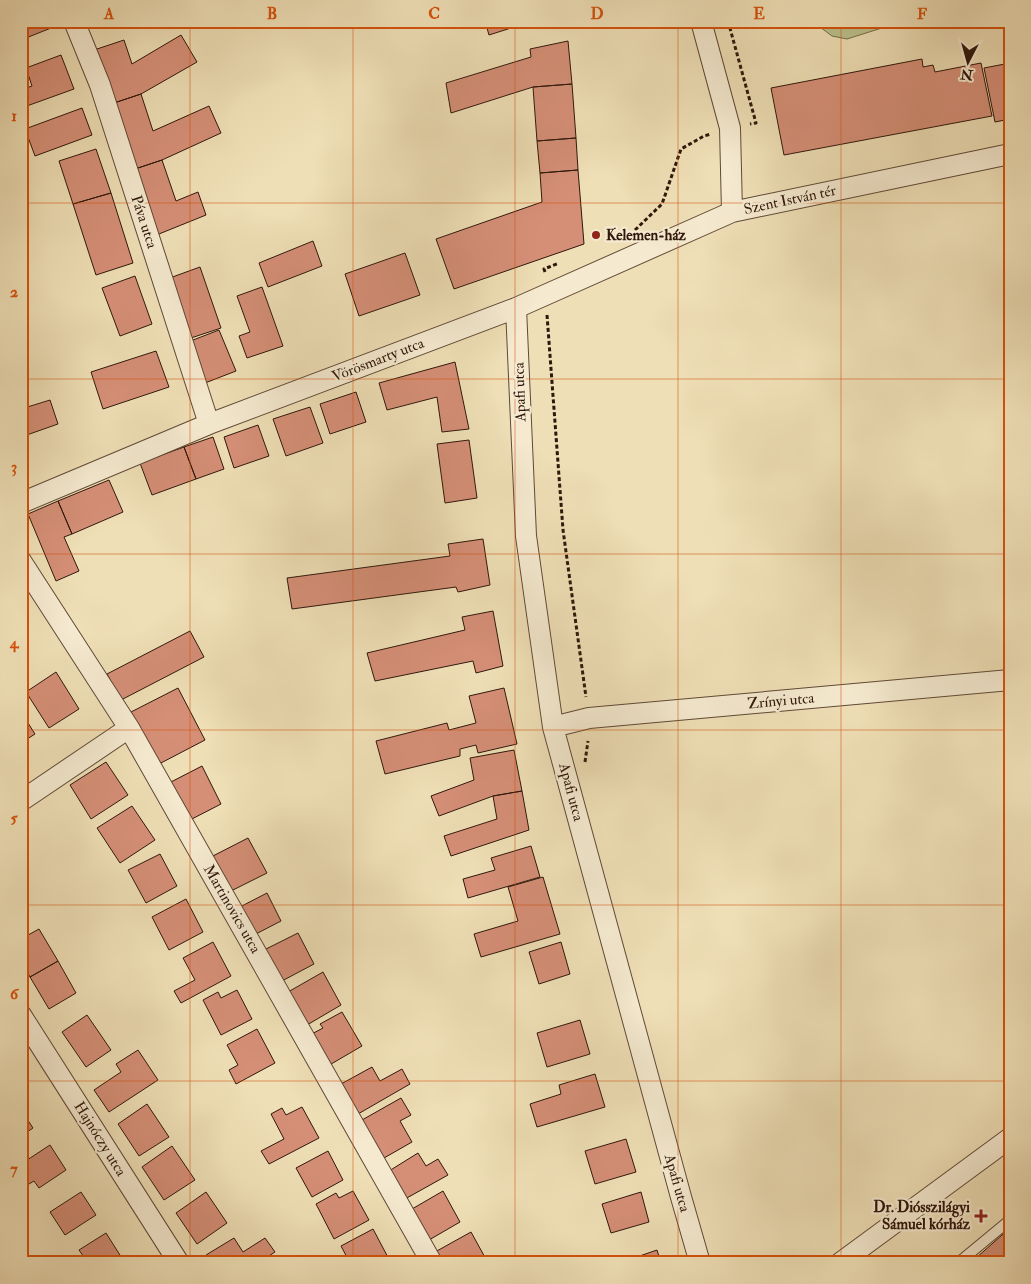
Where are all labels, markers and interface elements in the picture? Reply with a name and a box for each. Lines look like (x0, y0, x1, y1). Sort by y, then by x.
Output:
text: A (103, 4, 115, 24)
text: B (267, 4, 277, 24)
text: C (428, 4, 440, 24)
text: D (590, 4, 604, 24)
text: E (753, 4, 765, 24)
text: F (917, 4, 927, 24)
north arrow (944, 38, 994, 88)
text: N (959, 65, 975, 84)
text: 1 (11, 106, 17, 126)
street label: Szent István tér (742, 181, 838, 219)
street label: Páva utca (126, 193, 162, 252)
place label: Kelemen-ház (606, 226, 687, 245)
marker: Kelemen-ház (590, 229, 602, 241)
text: 2 (10, 282, 18, 302)
street label: Vörösmarty utca (329, 333, 428, 386)
street label: Apafi utca (509, 361, 532, 423)
text: 3 (11, 457, 17, 477)
text: 4 (9, 633, 20, 653)
street label: Zrínyi utca (747, 689, 816, 713)
street label: Apafi utca (553, 760, 588, 824)
text: 5 (10, 808, 18, 828)
street label: Martinovics utca (199, 861, 265, 957)
text: 6 (10, 984, 20, 1004)
street label: Hajnóczy utca (70, 1098, 131, 1181)
street label: Apafi utca (658, 1151, 695, 1215)
text: 7 (10, 1159, 18, 1179)
place label: Dr. Diósszilágyi Sámuel kórház (873, 1198, 971, 1234)
marker: Dr. Diósszilágyi Sámuel kórház (974, 1209, 988, 1223)

